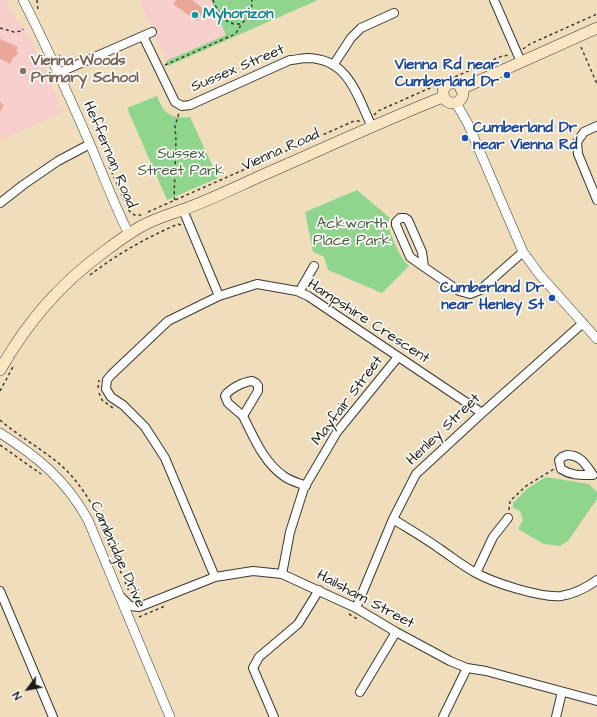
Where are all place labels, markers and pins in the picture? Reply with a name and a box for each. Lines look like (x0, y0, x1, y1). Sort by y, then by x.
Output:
place label: Myhorizon (203, 6, 273, 24)
marker: Myhorizon (190, 10, 200, 20)
place label: Vienna Woods Primary School (31, 53, 139, 88)
place label: Vienna Rd near Cumberland Dr (395, 57, 499, 92)
marker: Vienna Woods Primary School (18, 66, 28, 76)
marker: Vienna Rd near Cumberland Dr (502, 70, 512, 80)
place label: Cumberland Dr near Vienna Rd (473, 120, 577, 155)
marker: Cumberland Dr near Vienna Rd (460, 133, 470, 143)
place label: Cumberland Dr near Henley St (440, 280, 544, 315)
marker: Cumberland Dr near Henley St (547, 293, 557, 303)

